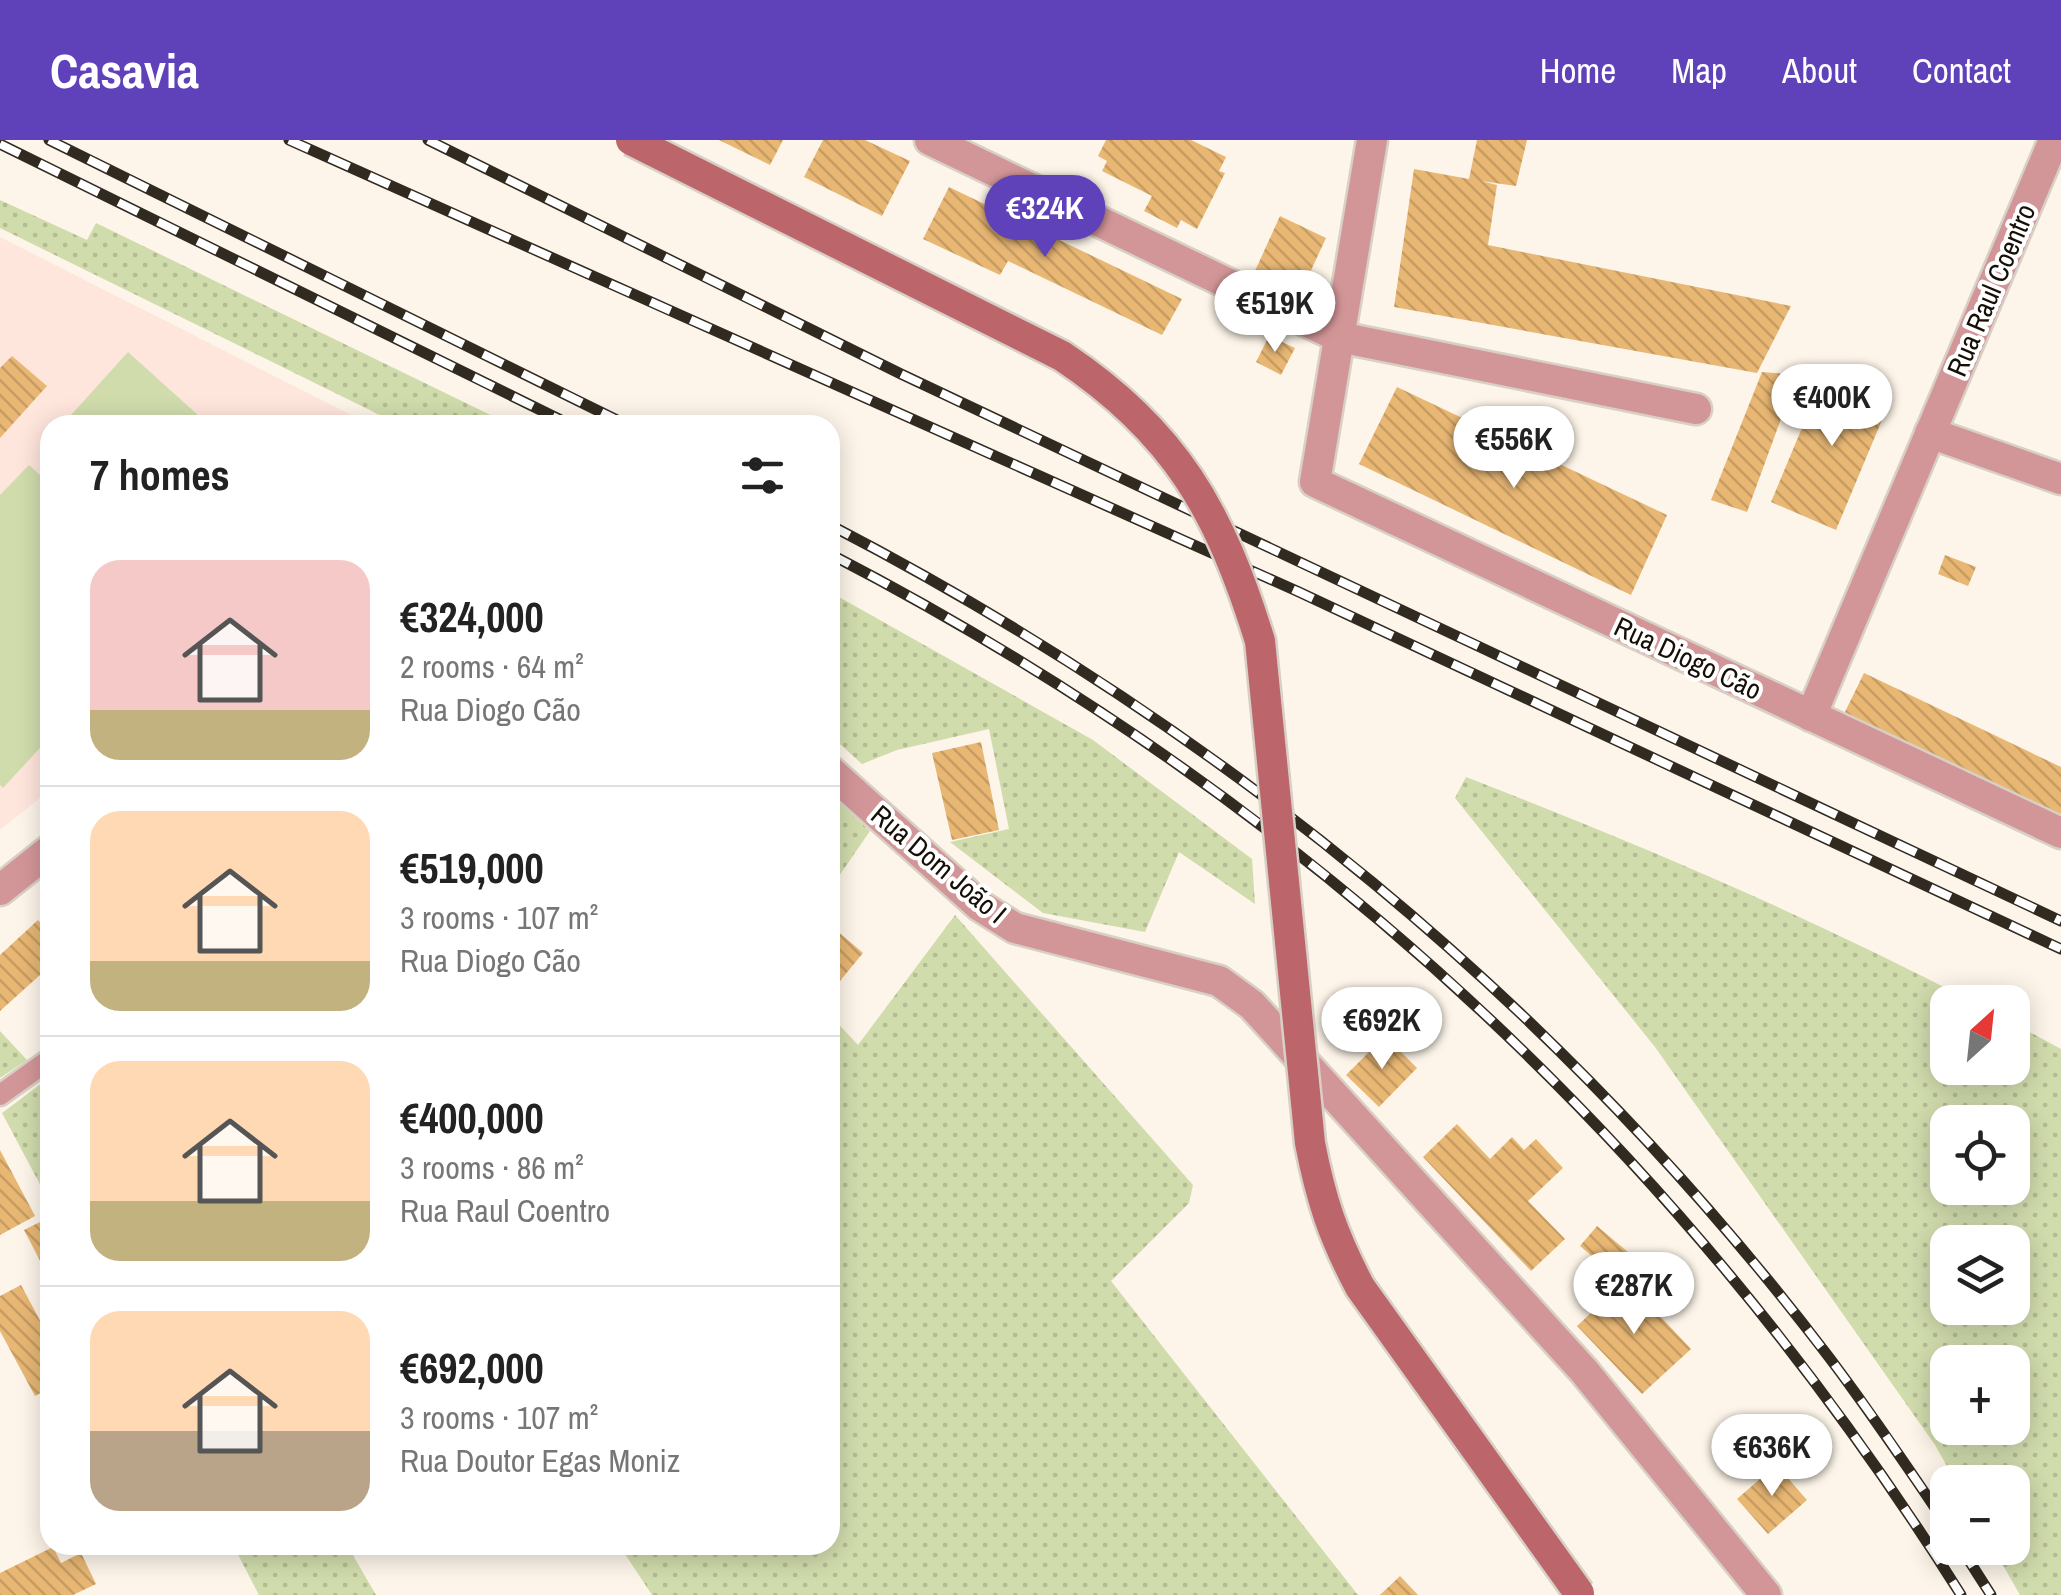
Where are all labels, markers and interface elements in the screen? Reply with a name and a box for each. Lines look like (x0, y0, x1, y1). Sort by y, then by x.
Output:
text: Casavia (50, 38, 199, 103)
text: Home (1540, 47, 1616, 94)
text: Map (1671, 47, 1727, 94)
text: About (1782, 47, 1857, 94)
text: Contact (1912, 47, 2011, 94)
pin: €324K (975, 175, 1115, 260)
text: €324K (1006, 186, 1084, 229)
street label: Rua Raul Coentro (1938, 198, 2044, 382)
pin: €519K (1205, 270, 1345, 355)
text: €519K (1236, 281, 1314, 324)
pin: €400K (1762, 364, 1902, 449)
text: €400K (1793, 375, 1871, 418)
pin: €556K (1444, 406, 1584, 491)
text: €556K (1475, 417, 1553, 460)
text: 7 homes (90, 447, 230, 503)
icon: filters (735, 448, 790, 503)
text: €324,000 (400, 589, 544, 645)
icon: home (170, 600, 290, 720)
street label: Rua Diogo Cão (1608, 607, 1768, 709)
text: 2 rooms · 64 m² (400, 645, 584, 688)
text: Rua Diogo Cão (400, 688, 581, 731)
street label: Rua Dom João I (863, 796, 1015, 932)
text: €519,000 (400, 840, 544, 896)
icon: home (170, 851, 290, 971)
text: 3 rooms · 107 m² (400, 896, 598, 939)
text: Rua Diogo Cão (400, 939, 581, 982)
north arrow (1930, 985, 2030, 1085)
map controls (1930, 985, 2030, 1565)
pin: €692K (1312, 987, 1452, 1072)
text: €692K (1343, 998, 1421, 1041)
text: €400,000 (400, 1090, 544, 1146)
icon: home (170, 1101, 290, 1221)
button: locate (1930, 1105, 2030, 1205)
text: 3 rooms · 86 m² (400, 1146, 584, 1189)
text: Rua Raul Coentro (400, 1189, 610, 1232)
button: layers (1930, 1225, 2030, 1325)
pin: €287K (1564, 1252, 1704, 1337)
text: €287K (1595, 1263, 1673, 1306)
text: €692,000 (400, 1340, 544, 1396)
button: + (1930, 1345, 2030, 1445)
icon: home (170, 1351, 290, 1471)
text: 3 rooms · 107 m² (400, 1396, 598, 1439)
pin: €636K (1702, 1414, 1842, 1499)
text: €636K (1733, 1425, 1811, 1468)
text: Rua Doutor Egas Moniz (400, 1439, 680, 1482)
button: − (1930, 1465, 2030, 1565)

